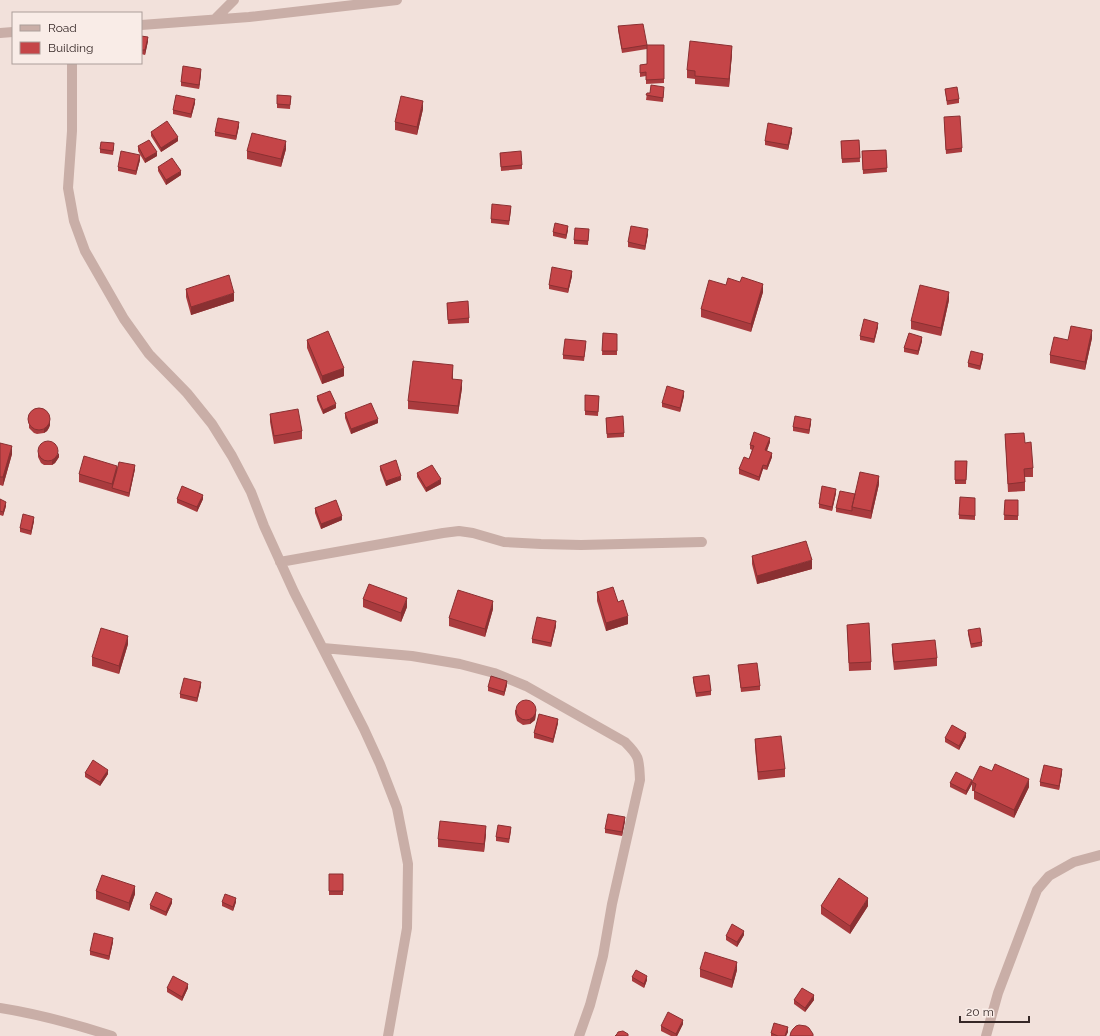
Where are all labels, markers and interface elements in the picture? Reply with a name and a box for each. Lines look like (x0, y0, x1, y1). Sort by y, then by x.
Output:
legend (12, 12, 142, 64)
text: Road (48, 21, 77, 35)
text: Building (48, 41, 94, 55)
scale bar (960, 998, 1029, 1024)
text: 20 m (966, 1005, 994, 1019)

